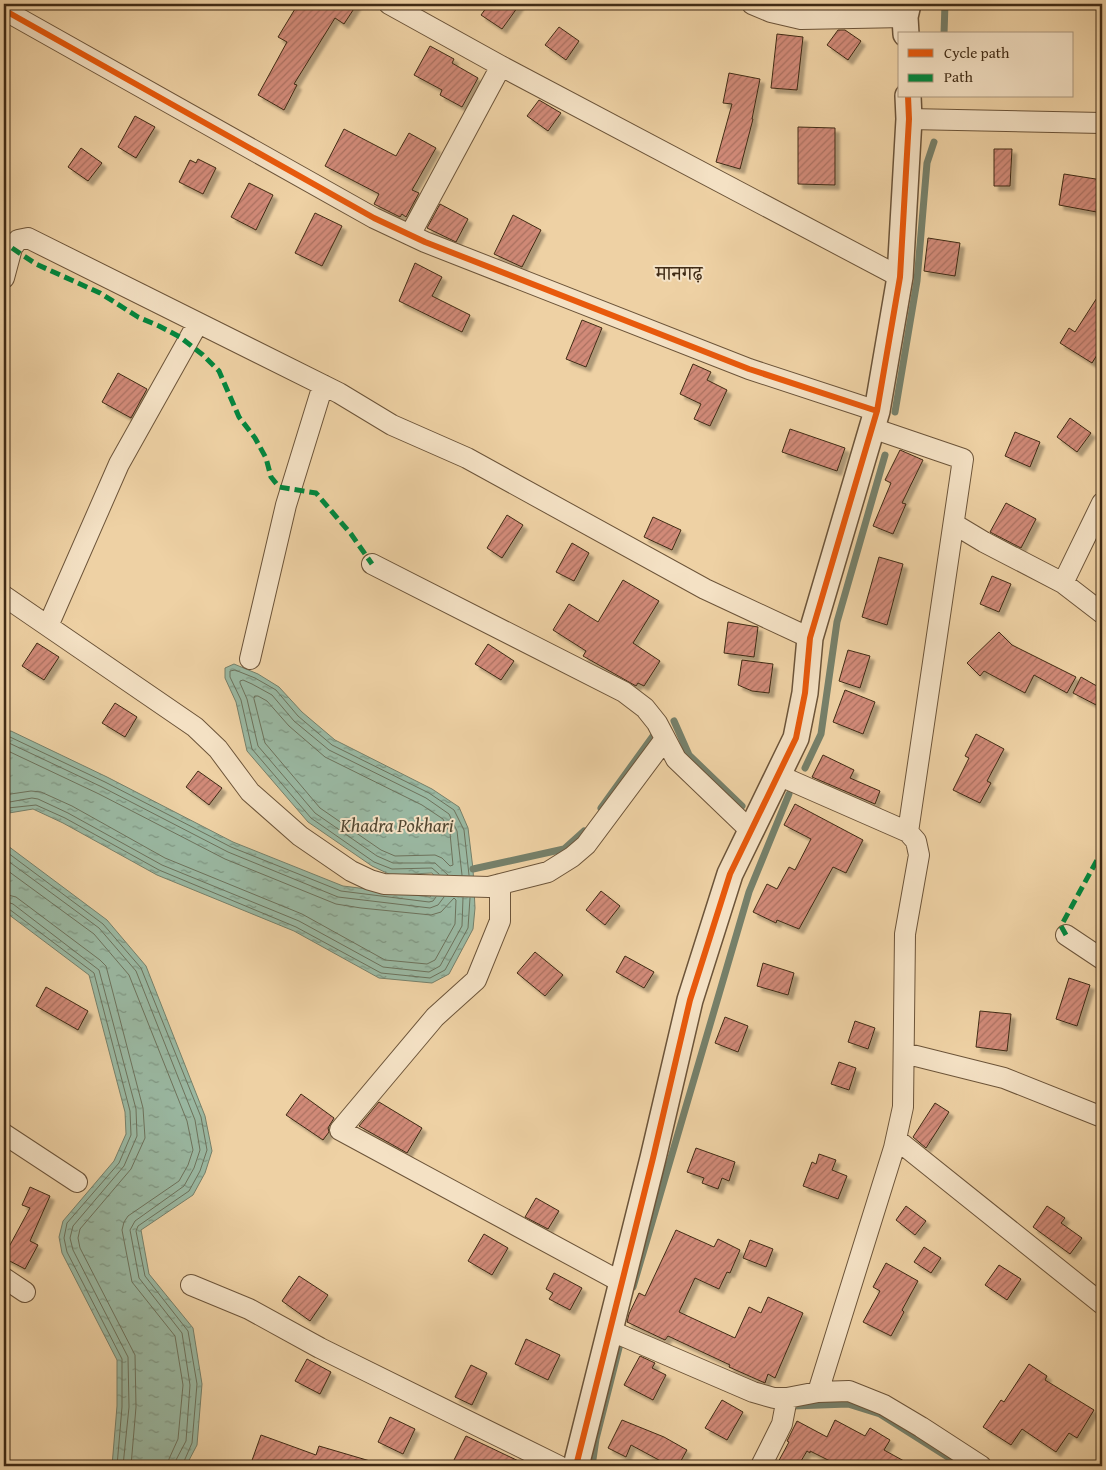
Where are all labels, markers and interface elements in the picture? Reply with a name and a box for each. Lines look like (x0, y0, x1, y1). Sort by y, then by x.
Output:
legend (898, 32, 1074, 98)
text: Cycle path (944, 42, 1010, 63)
text: Path (944, 66, 973, 87)
district label: मानगढ़ (654, 258, 704, 287)
water label: Khadra Pokhari (339, 811, 454, 839)

